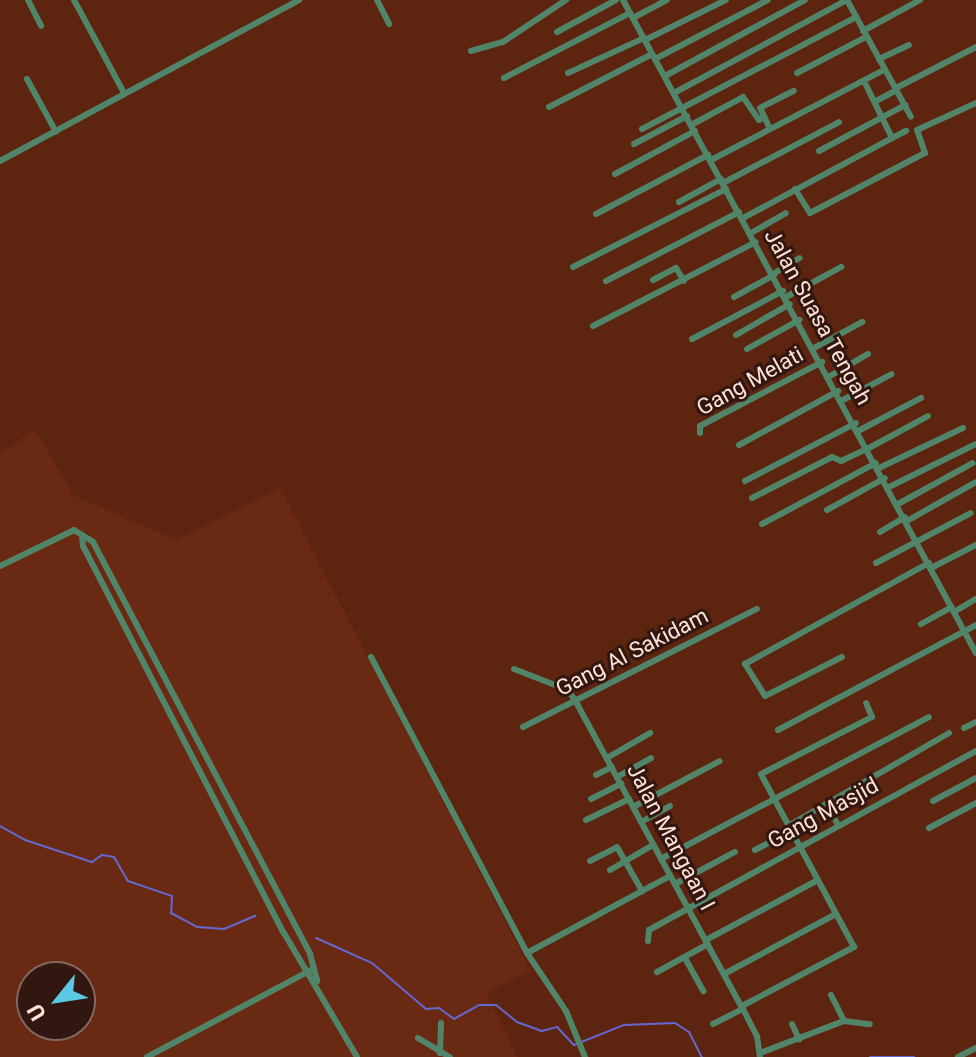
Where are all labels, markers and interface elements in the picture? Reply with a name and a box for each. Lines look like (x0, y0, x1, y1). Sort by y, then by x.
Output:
street label: Jalan Suasa Tengah (759, 224, 877, 410)
street label: Gang Melati (692, 341, 808, 421)
street label: Gang Al Sakidam (551, 602, 713, 702)
street label: Jalan Mangaan I (621, 759, 721, 915)
street label: Gang Masjid (763, 772, 883, 854)
north arrow (16, 961, 96, 1041)
text: U (22, 1000, 51, 1025)

